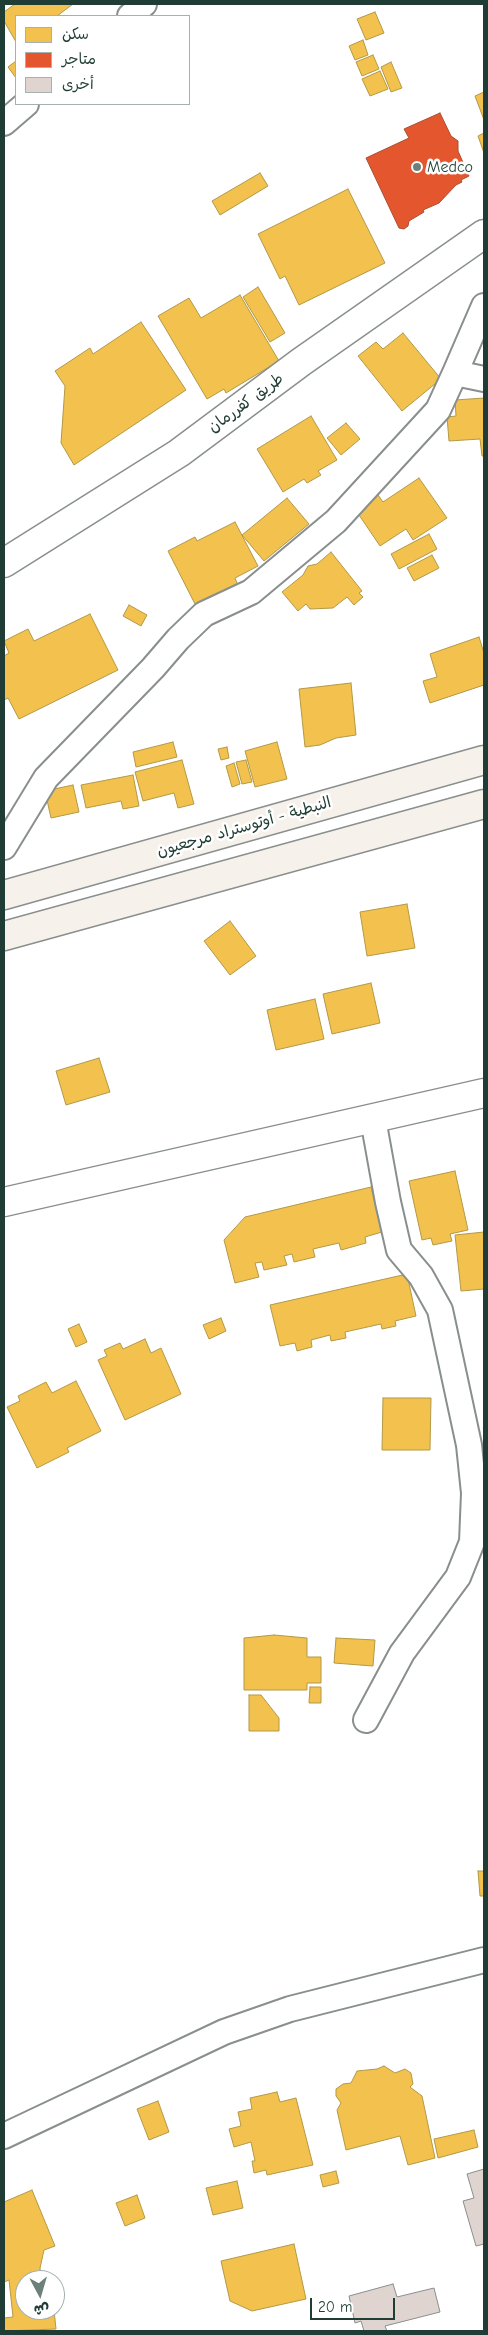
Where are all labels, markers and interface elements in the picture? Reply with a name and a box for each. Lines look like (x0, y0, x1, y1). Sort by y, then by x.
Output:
legend (15, 15, 190, 105)
text: سكن (62, 25, 89, 43)
text: متاجر (62, 50, 96, 68)
text: أخرى (62, 75, 94, 93)
place label: Medco (427, 157, 473, 177)
marker: Medco (411, 161, 423, 173)
street label: طريق كفررمان (204, 369, 288, 437)
street label: النبطية - أوتوستراد مرجعيون (155, 793, 333, 861)
north arrow (15, 2270, 65, 2320)
scale bar (313, 2288, 398, 2320)
text: 20 m (318, 2298, 352, 2316)
text: ش (33, 2300, 50, 2319)

